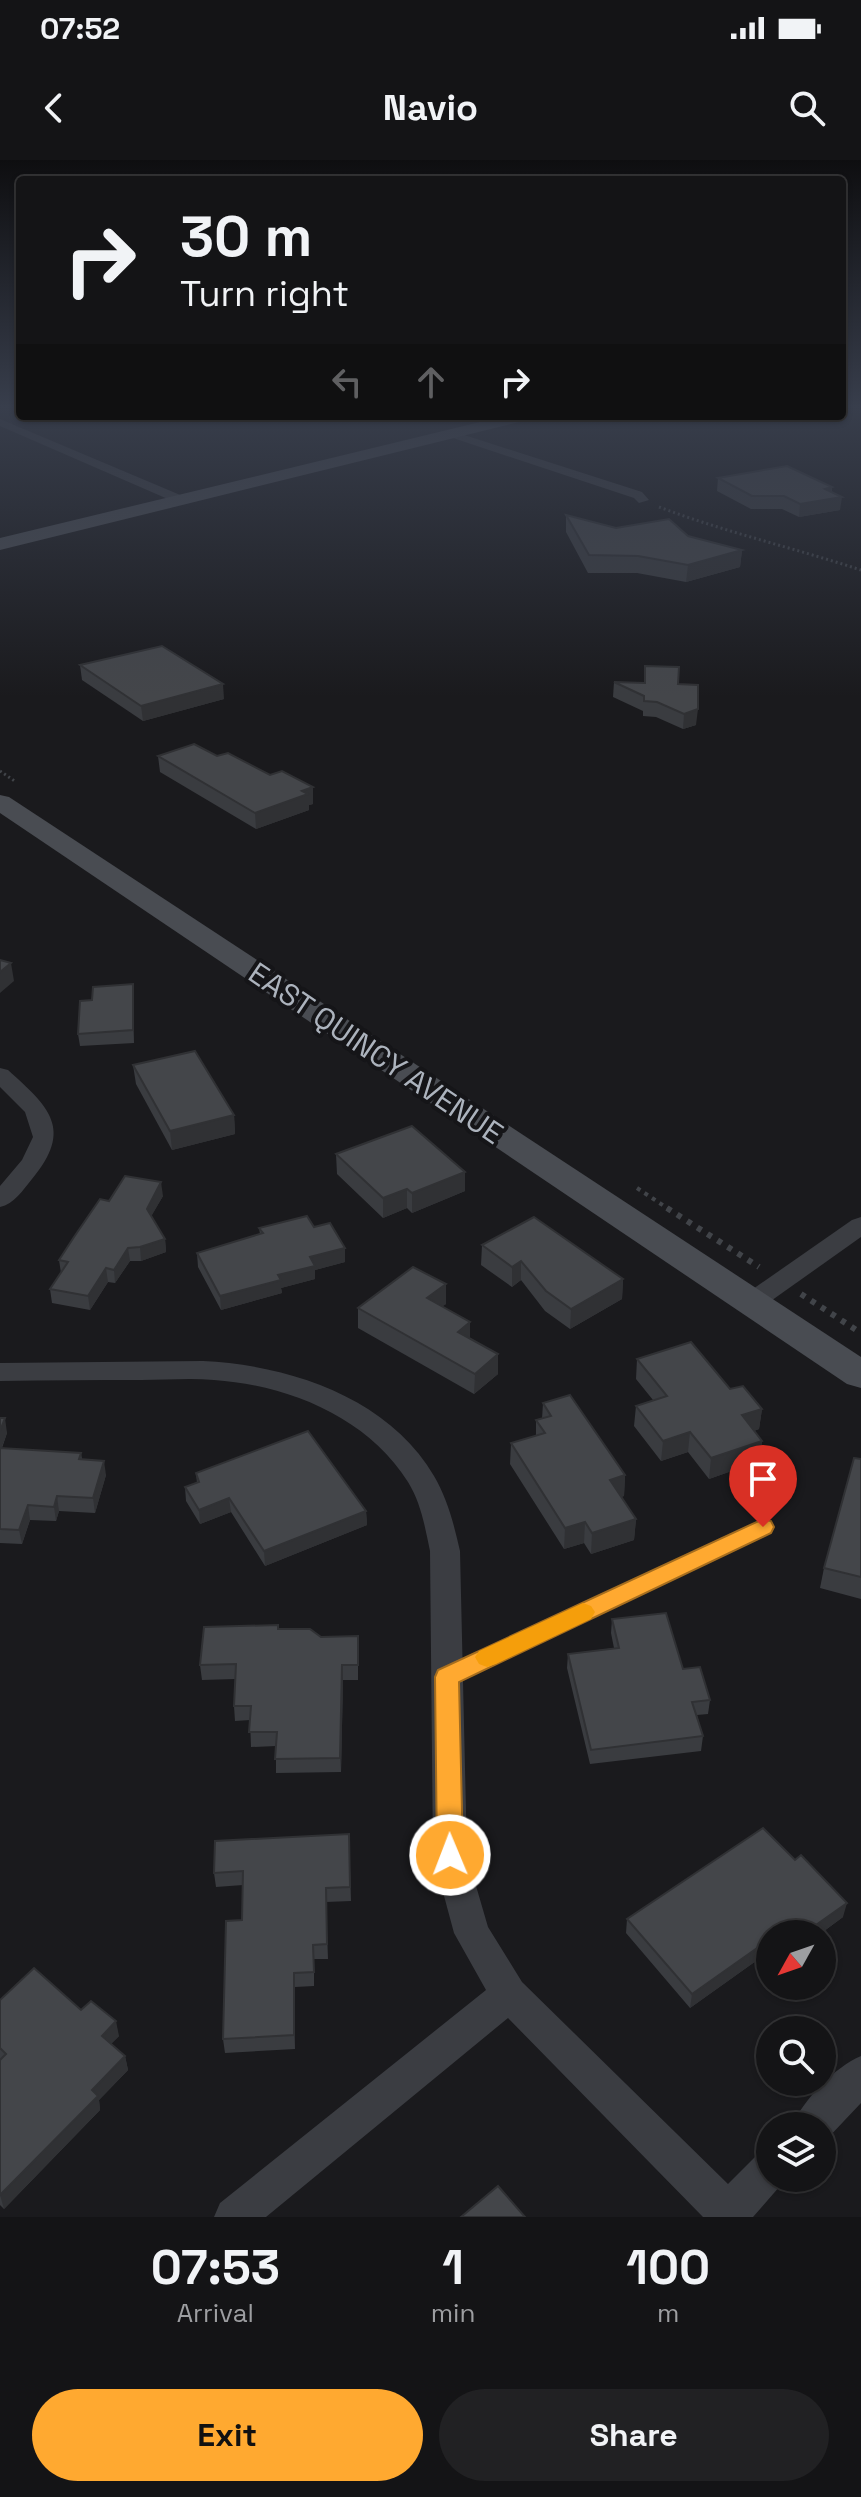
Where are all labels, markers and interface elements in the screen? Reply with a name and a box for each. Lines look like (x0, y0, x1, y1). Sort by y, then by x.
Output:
text: 07:52 (40, 9, 120, 48)
text: Navio (383, 85, 478, 131)
icon: back (32, 86, 76, 130)
icon: search (785, 86, 829, 130)
text: 30 m (180, 201, 312, 272)
icon: right (48, 208, 152, 312)
text: Turn right (180, 271, 349, 317)
icon: left (325, 360, 369, 404)
icon: ahead (409, 360, 453, 404)
icon: right (493, 360, 537, 404)
street label: EAST QUINCY AVENUE (241, 953, 511, 1153)
pin (729, 1445, 797, 1527)
icon: arrive (741, 1457, 785, 1501)
position arrow (408, 1813, 492, 1897)
north arrow (756, 1920, 836, 2000)
map controls (756, 1920, 836, 2192)
button: search (756, 2016, 836, 2096)
button: layers (756, 2112, 836, 2192)
text: 07:53 (151, 2237, 280, 2298)
text: 1 (442, 2237, 464, 2298)
text: 100 (626, 2237, 710, 2298)
text: Arrival (177, 2296, 254, 2330)
text: min (431, 2296, 475, 2330)
text: m (657, 2296, 679, 2330)
button: Exit (32, 2389, 423, 2481)
button: Share (439, 2389, 829, 2481)

